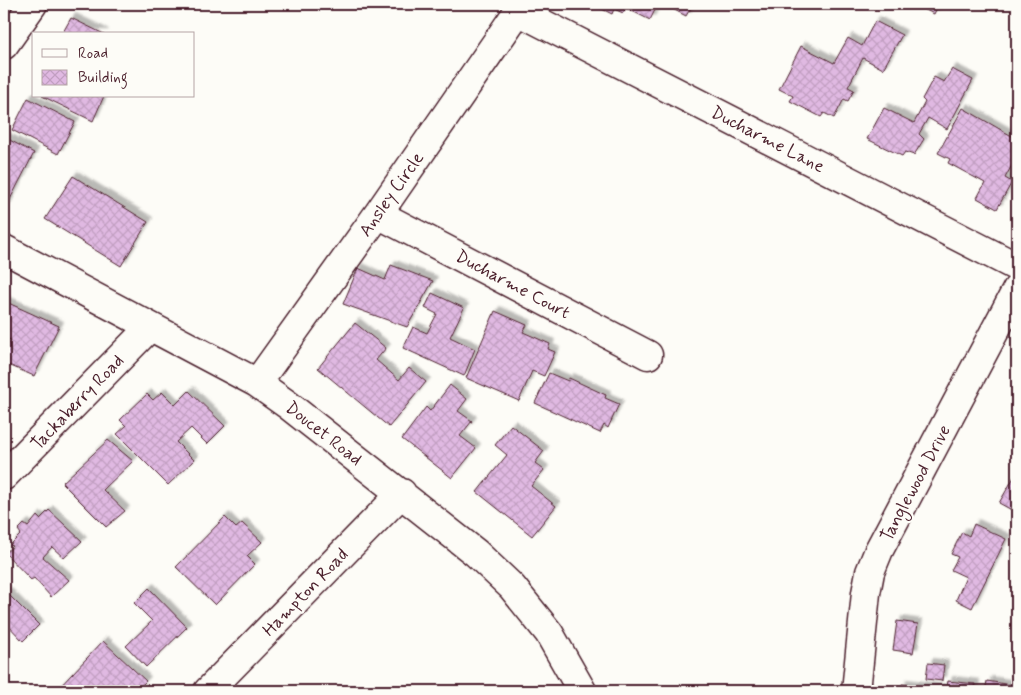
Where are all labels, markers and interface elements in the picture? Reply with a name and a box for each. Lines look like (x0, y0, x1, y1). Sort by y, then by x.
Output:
legend (32, 32, 195, 98)
text: Road (78, 44, 108, 64)
text: Building (78, 68, 128, 89)
street label: Ducharme Lane (707, 101, 829, 179)
street label: Ansley Circle (354, 147, 430, 242)
street label: Ducharme Court (451, 245, 574, 325)
street label: Tackaberry Road (26, 349, 130, 456)
street label: Doucet Road (280, 396, 367, 472)
street label: Tanglewood Drive (875, 421, 958, 546)
street label: Hampton Road (257, 543, 354, 642)

